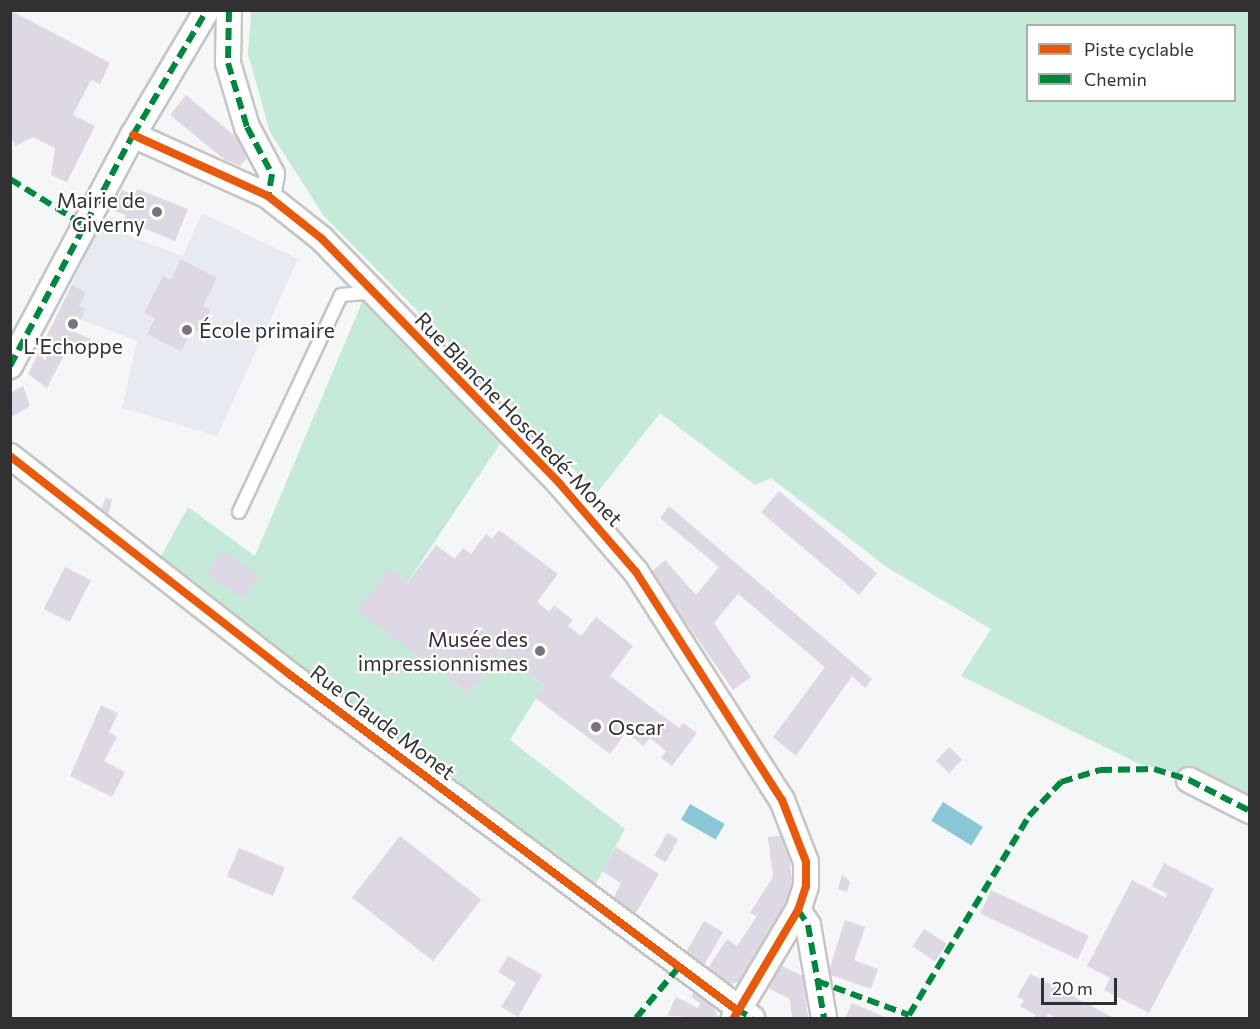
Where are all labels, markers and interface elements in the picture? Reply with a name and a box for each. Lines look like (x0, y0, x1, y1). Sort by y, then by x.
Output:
legend (1026, 24, 1236, 102)
text: Piste cyclable (1084, 38, 1194, 60)
text: Chemin (1084, 68, 1147, 90)
place label: Mairie de Giverny (57, 187, 145, 237)
marker: Mairie de Giverny (150, 205, 164, 219)
street label: Rue Blanche Hoschedé-Monet (410, 307, 628, 531)
marker: L'Echoppe (66, 317, 80, 331)
place label: École primaire (199, 317, 335, 343)
marker: École primaire (180, 323, 194, 337)
place label: L'Echoppe (23, 333, 123, 359)
place label: Musée des impressionnismes (358, 626, 528, 676)
marker: Musée des impressionnismes (533, 644, 547, 658)
street label: Rue Claude Monet (306, 659, 460, 785)
place label: Oscar (608, 714, 664, 740)
marker: Oscar (589, 720, 603, 734)
scale bar (1044, 966, 1120, 1004)
text: 20 m (1052, 977, 1093, 999)

